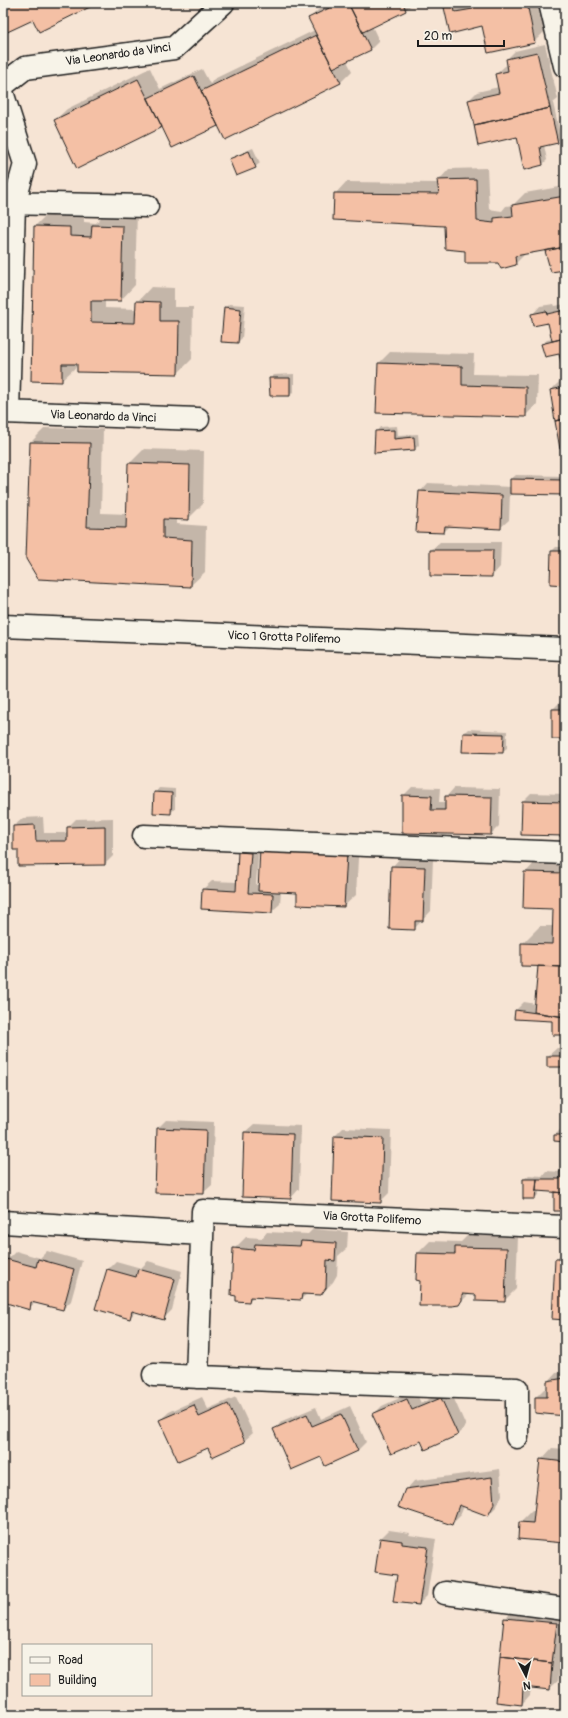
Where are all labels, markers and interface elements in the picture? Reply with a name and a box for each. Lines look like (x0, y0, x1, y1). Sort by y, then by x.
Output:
scale bar (418, 22, 504, 48)
text: 20 m (424, 29, 453, 44)
street label: Via Leonardo da Vinci (65, 40, 172, 69)
street label: Via Leonardo da Vinci (50, 407, 156, 426)
street label: Vico 1 Grotta Polifemo (227, 628, 341, 647)
street label: Via Grotta Polifemo (322, 1208, 422, 1229)
legend (22, 1644, 152, 1696)
text: Road (58, 1653, 83, 1668)
north arrow (506, 1656, 546, 1696)
text: Building (58, 1673, 97, 1688)
text: N (522, 1679, 531, 1692)

